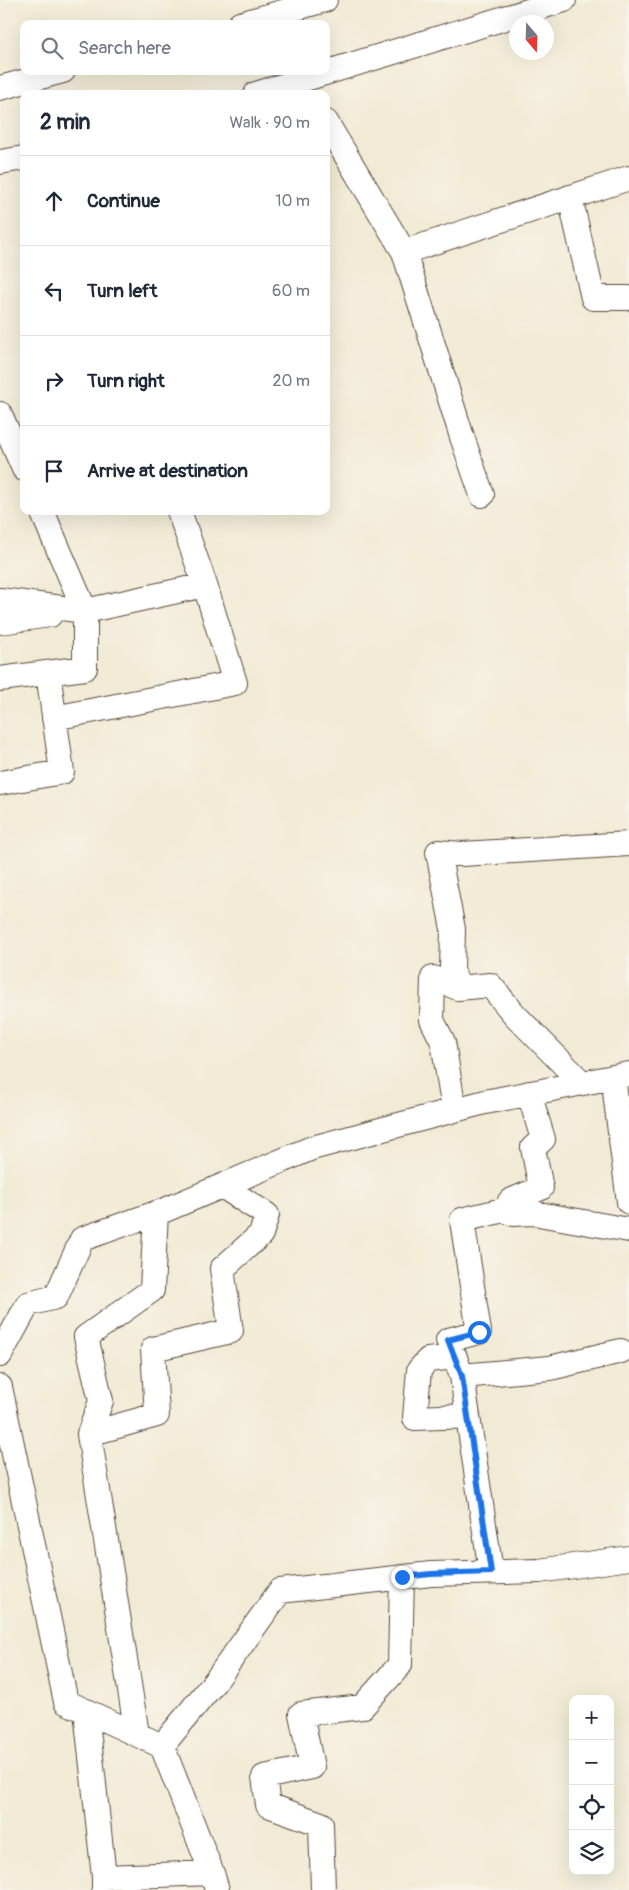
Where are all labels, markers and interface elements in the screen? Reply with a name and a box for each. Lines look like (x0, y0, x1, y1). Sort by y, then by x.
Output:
north arrow (509, 15, 554, 60)
search box (20, 20, 330, 75)
icon: search (38, 34, 66, 62)
text: Search here (78, 36, 171, 60)
text: 2 min (40, 109, 90, 136)
text: Walk · 90 m (229, 113, 310, 133)
icon: ahead (40, 187, 68, 215)
text: Continue (87, 189, 160, 213)
text: 10 m (275, 191, 310, 211)
icon: left (40, 277, 68, 305)
text: Turn left (87, 279, 157, 303)
text: 60 m (272, 281, 310, 301)
icon: right (40, 367, 68, 395)
text: Turn right (87, 369, 165, 393)
text: 20 m (272, 371, 310, 391)
icon: arrive (40, 457, 68, 485)
text: Arrive at destination (87, 459, 248, 483)
route start (468, 1321, 491, 1344)
route end (391, 1566, 414, 1589)
map controls (569, 1695, 614, 1875)
button: + (569, 1695, 614, 1740)
button: − (569, 1740, 614, 1785)
button: locate (569, 1785, 614, 1830)
button: layers (569, 1830, 614, 1875)

